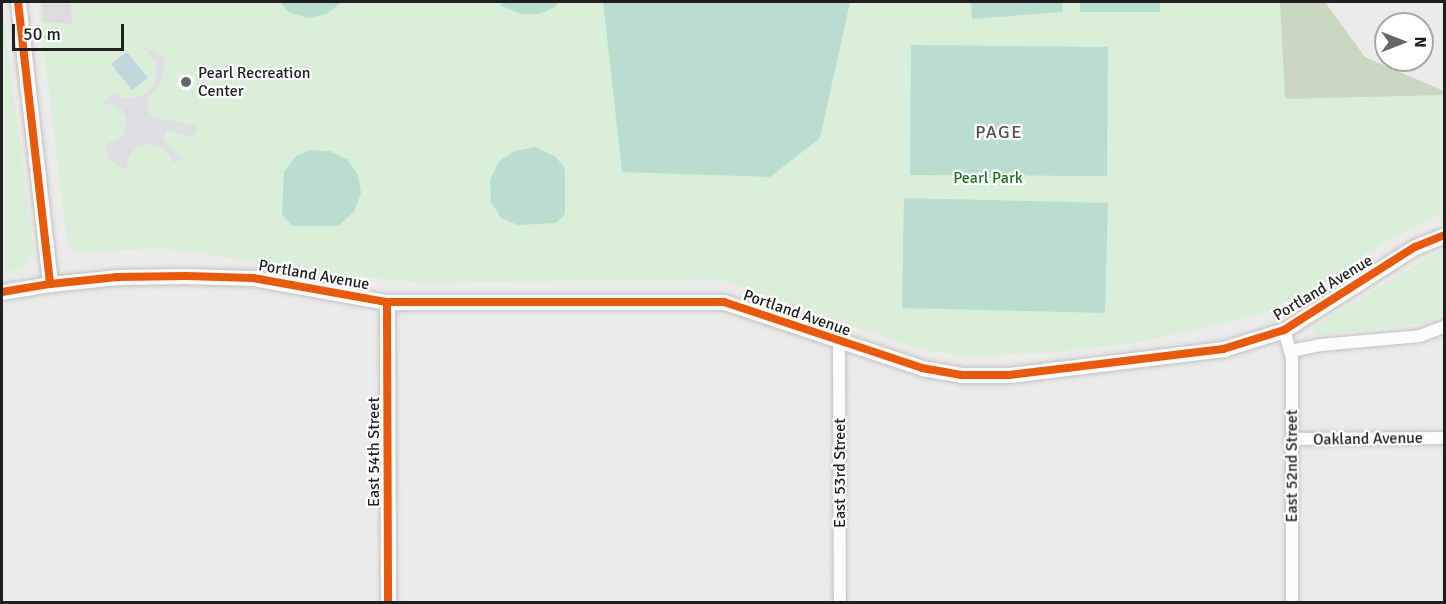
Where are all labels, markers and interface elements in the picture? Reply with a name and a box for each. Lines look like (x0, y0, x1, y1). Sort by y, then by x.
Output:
scale bar (15, 12, 128, 50)
north arrow (1374, 12, 1434, 72)
text: 50 m (23, 23, 61, 45)
text: N (1410, 36, 1430, 48)
place label: Pearl Recreation Center (198, 63, 310, 101)
marker: Pearl Recreation Center (179, 75, 193, 89)
district label: PAGE (975, 121, 1023, 143)
park label: Pearl Park (953, 168, 1023, 188)
street label: Portland Avenue (1270, 251, 1376, 325)
street label: Portland Avenue (257, 256, 371, 294)
street label: Portland Avenue (741, 286, 853, 340)
street label: East 54th Street (364, 397, 384, 507)
street label: East 52nd Street (1282, 410, 1302, 522)
street label: East 53rd Street (830, 418, 850, 528)
street label: Oakland Avenue (1313, 428, 1423, 450)

